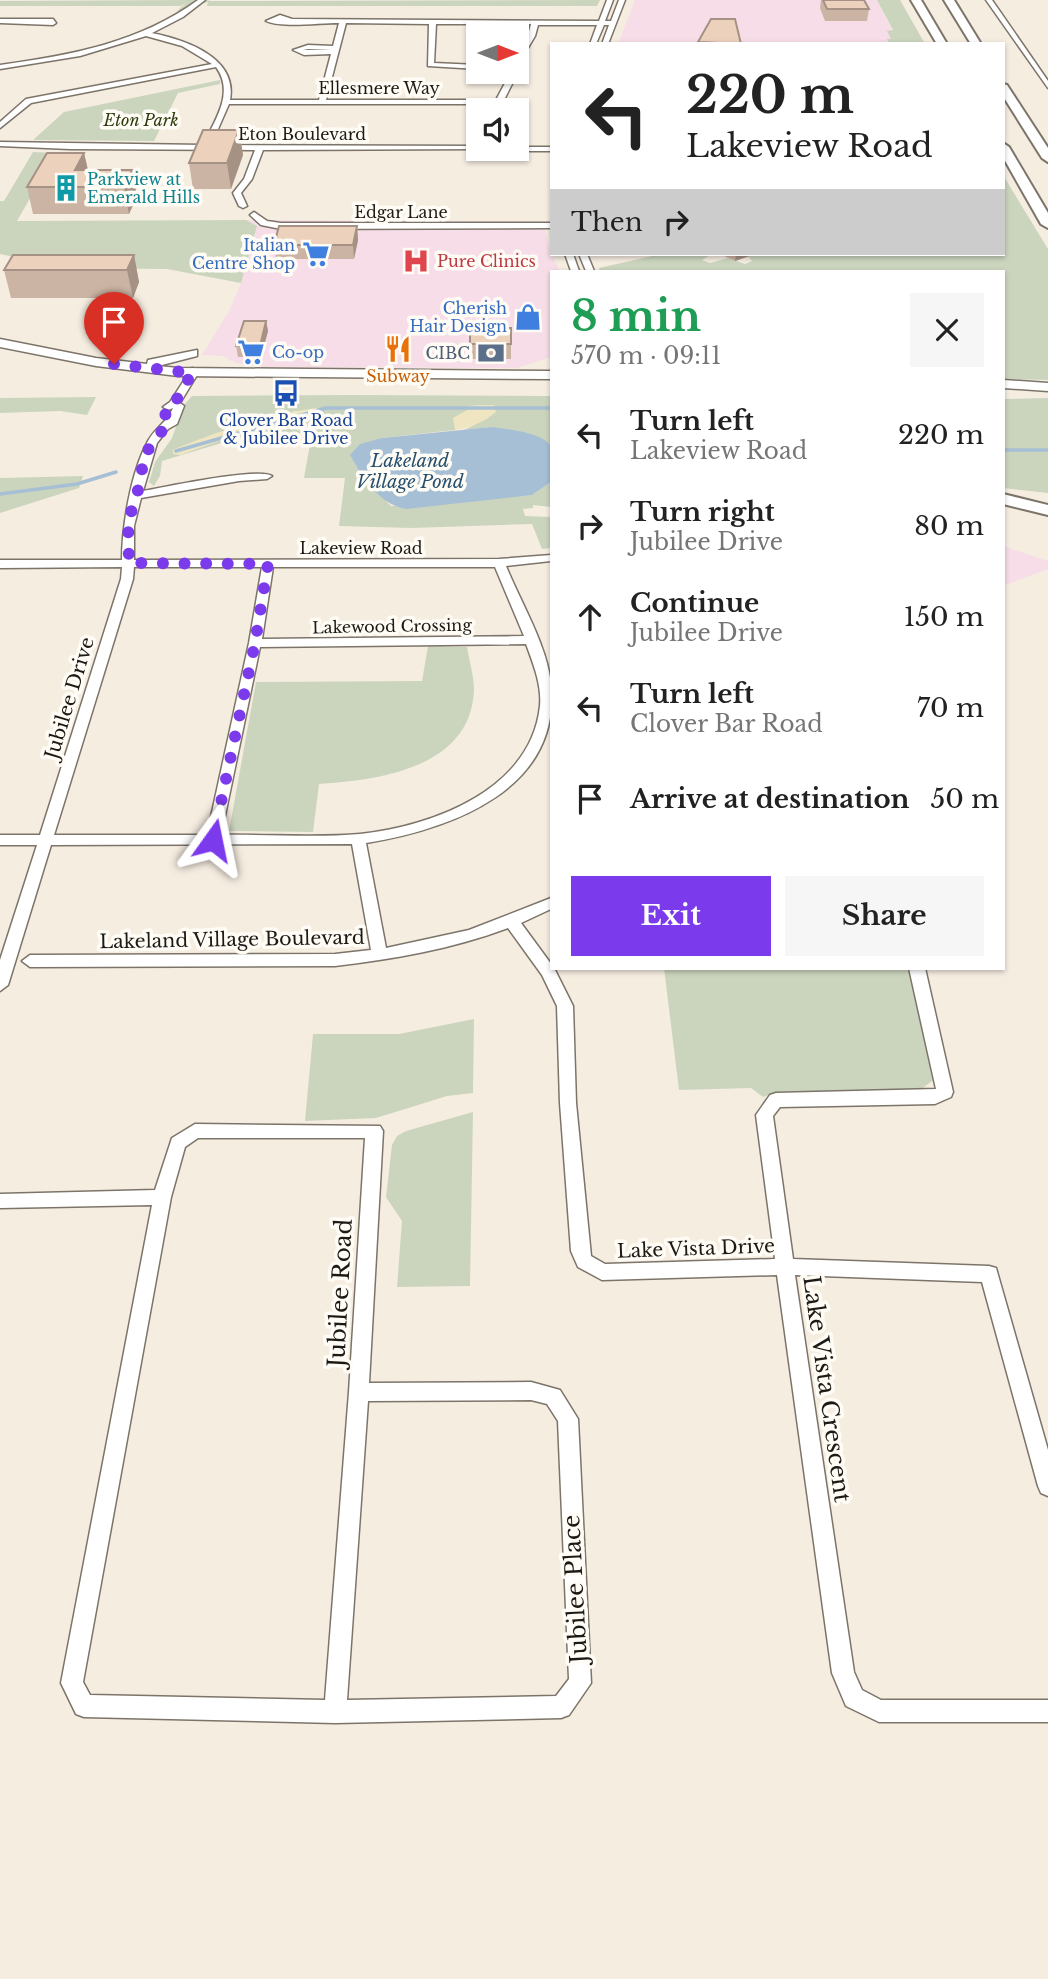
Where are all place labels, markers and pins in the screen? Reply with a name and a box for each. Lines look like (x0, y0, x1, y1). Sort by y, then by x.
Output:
place label: Parkview at Emerald Hills (87, 169, 200, 207)
building icon: Parkview at Emerald Hills (51, 173, 81, 203)
place label: Italian Centre Shop (192, 235, 295, 273)
supermarket icon: Italian Centre Shop (301, 239, 331, 269)
hospital icon: Pure Clinics (401, 246, 431, 276)
place label: Pure Clinics (437, 251, 536, 271)
pin (84, 292, 144, 364)
place label: Cherish Hair Design (409, 298, 507, 336)
shop icon: Cherish Hair Design (513, 302, 543, 332)
restaurant icon: Subway (383, 334, 413, 364)
supermarket icon: Co-op (236, 337, 266, 367)
bank icon: CIBC (476, 338, 506, 368)
place label: Co-op (272, 342, 324, 362)
place label: CIBC (425, 343, 470, 363)
place label: Subway (366, 366, 430, 386)
bus stop icon: Clover Bar Road & Jubilee Drive (271, 378, 301, 408)
place label: Clover Bar Road & Jubilee Drive (219, 410, 353, 448)

